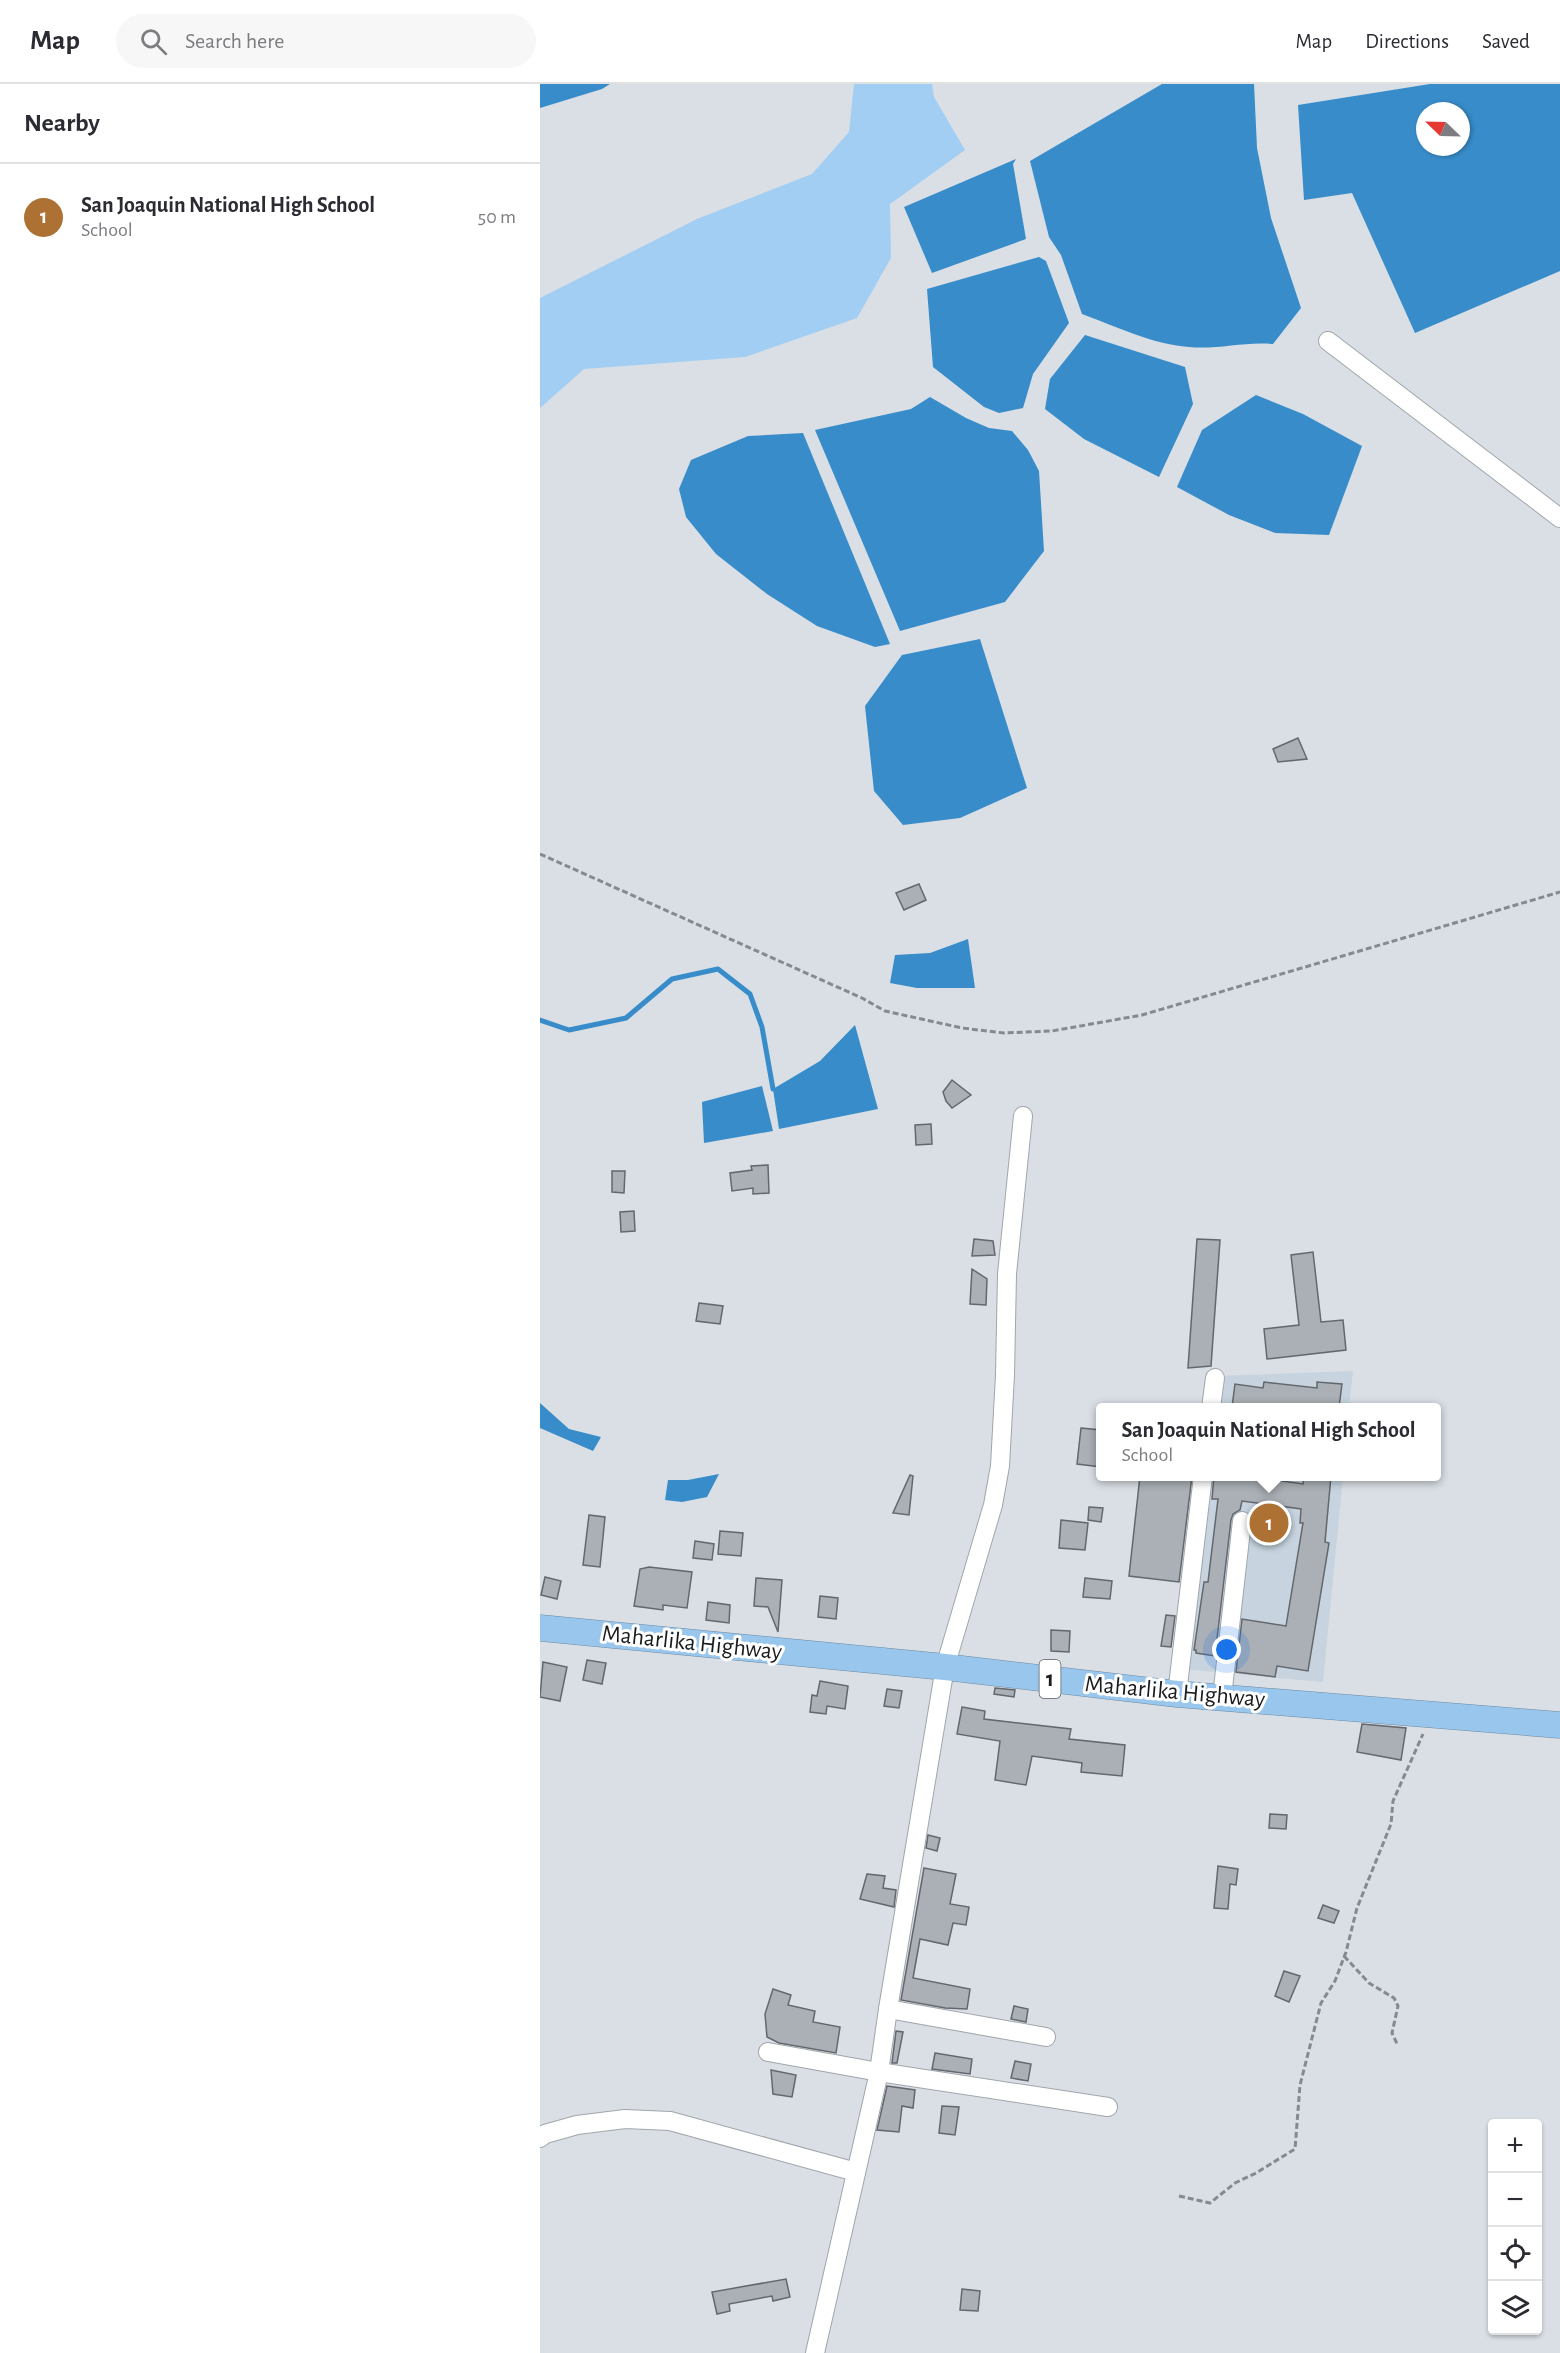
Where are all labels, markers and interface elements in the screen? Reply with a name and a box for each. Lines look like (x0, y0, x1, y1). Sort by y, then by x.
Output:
search box (116, 14, 536, 68)
icon: search (137, 25, 170, 58)
text: Map (30, 27, 80, 55)
text: Search here (185, 30, 284, 52)
text: Map (1296, 31, 1332, 52)
text: Directions (1365, 31, 1449, 52)
text: Saved (1482, 31, 1530, 52)
north arrow (1416, 102, 1470, 156)
text: Nearby (24, 110, 100, 136)
text: San Joaquin National High School (81, 194, 375, 216)
text: 1 (40, 207, 47, 227)
text: 50 m (478, 207, 516, 227)
text: School (81, 220, 133, 240)
popup (1096, 1403, 1441, 1481)
text: San Joaquin National High School (1121, 1419, 1416, 1441)
text: School (1121, 1445, 1173, 1465)
pin: 1 (1250, 1500, 1288, 1546)
street label: Maharlika Highway (601, 1622, 783, 1664)
your location (1212, 1635, 1241, 1664)
road number: 1 (1040, 1660, 1060, 1698)
street label: Maharlika Highway (1084, 1672, 1266, 1712)
map controls (1488, 2119, 1542, 2335)
button: + (1488, 2119, 1542, 2173)
button: − (1488, 2173, 1542, 2227)
button: locate (1488, 2227, 1542, 2281)
button: layers (1488, 2281, 1542, 2335)

